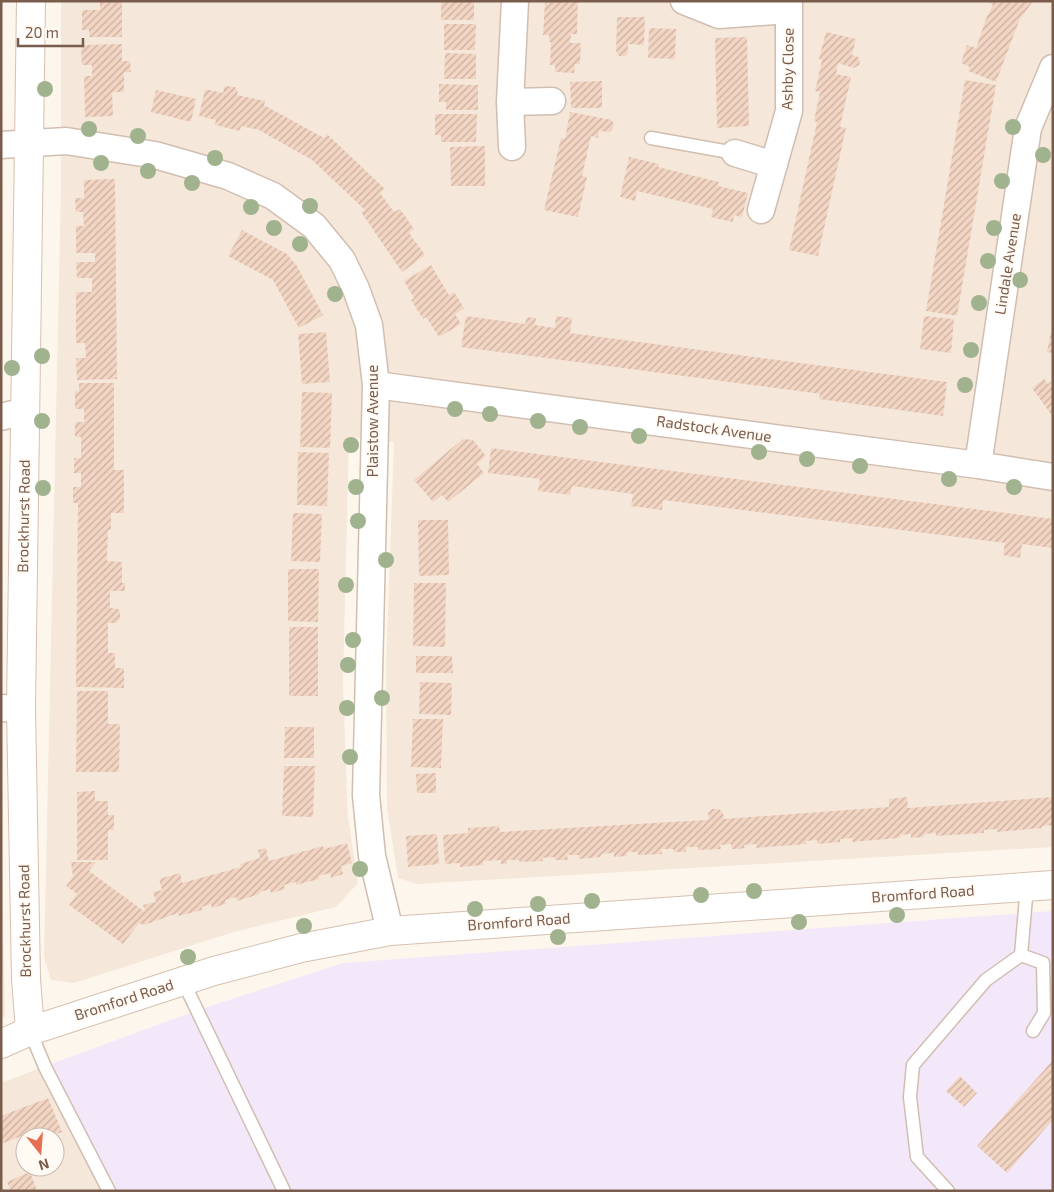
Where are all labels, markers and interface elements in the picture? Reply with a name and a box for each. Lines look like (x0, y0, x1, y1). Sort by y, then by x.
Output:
scale bar (18, 15, 82, 47)
text: 20 m (25, 23, 59, 41)
street label: Ashby Close (777, 28, 797, 110)
street label: Lindale Avenue (990, 212, 1024, 316)
street label: Plaistow Avenue (363, 365, 381, 477)
street label: Radstock Avenue (655, 411, 773, 445)
street label: Brockhurst Road (13, 459, 33, 573)
street label: Brockhurst Road (14, 864, 34, 978)
street label: Bromford Road (871, 880, 975, 906)
street label: Bromford Road (467, 908, 571, 934)
street label: Bromford Road (72, 975, 176, 1024)
north arrow (15, 1127, 65, 1177)
text: N (37, 1155, 51, 1175)

